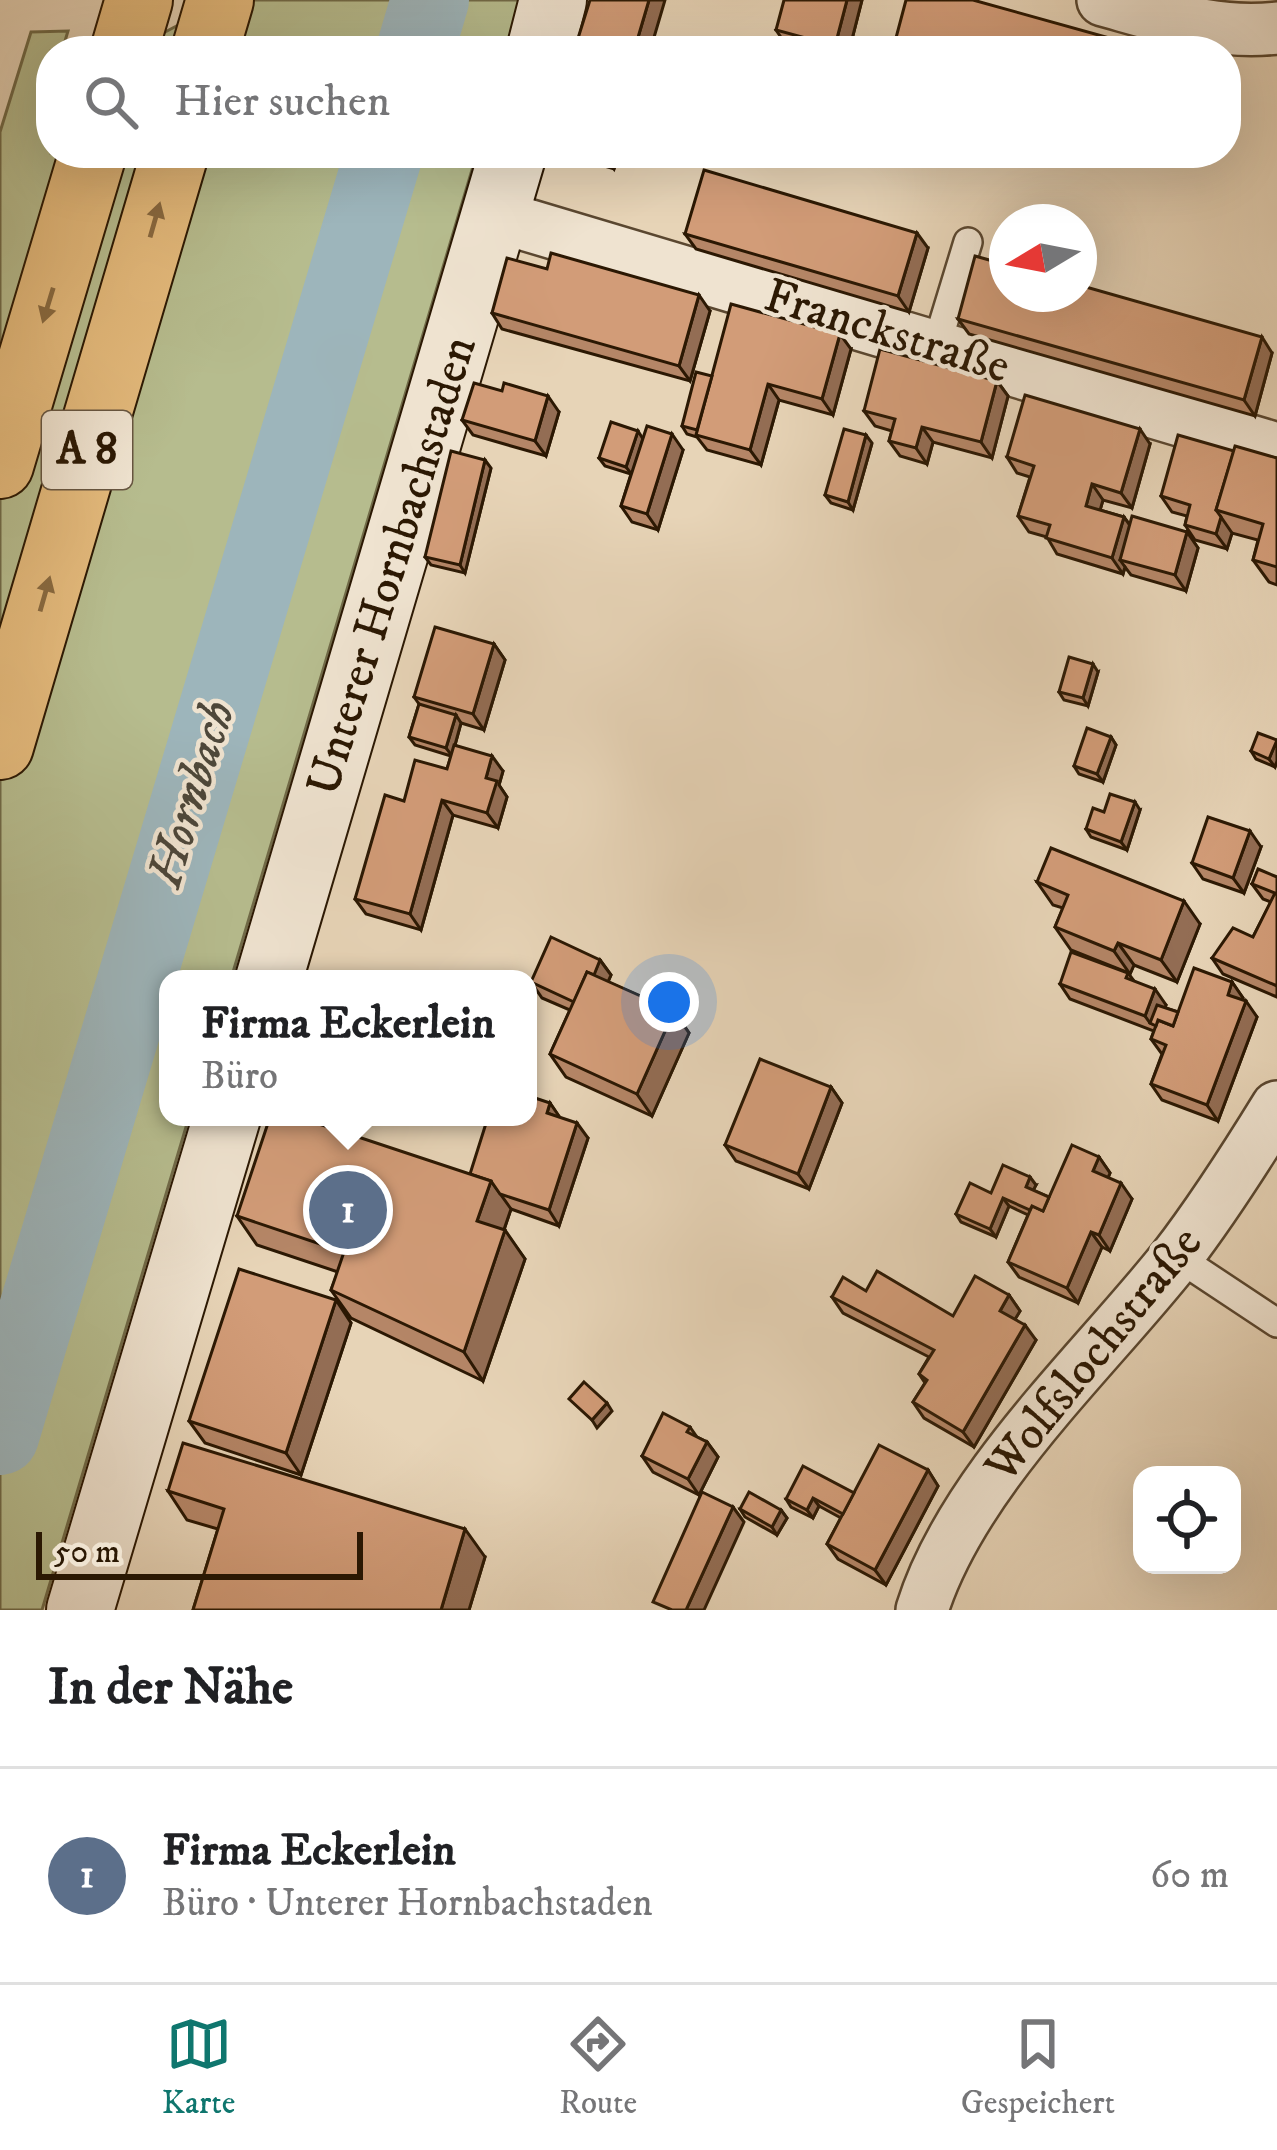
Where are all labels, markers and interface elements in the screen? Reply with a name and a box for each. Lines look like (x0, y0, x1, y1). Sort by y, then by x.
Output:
search box (36, 36, 1241, 168)
icon: search (78, 69, 144, 135)
text: Hier suchen (174, 74, 390, 130)
one-way arrow (147, 201, 165, 237)
north arrow (989, 204, 1097, 312)
street label: Franckstraße (757, 266, 1017, 398)
one-way arrow (38, 287, 56, 324)
street label: Unterer Hornbachstaden (294, 329, 490, 803)
road number: A 8 (42, 411, 132, 489)
one-way arrow (37, 575, 55, 612)
water label: Hornbach (133, 693, 251, 896)
popup (159, 970, 537, 1126)
your location (639, 972, 699, 1032)
text: Firma Eckerlein (201, 996, 495, 1052)
text: Büro (201, 1052, 278, 1101)
pin: 1 (309, 1165, 387, 1255)
street label: Wolfslochstraße (972, 1215, 1216, 1496)
map controls (1133, 1466, 1241, 1574)
button: locate (1133, 1466, 1241, 1574)
scale bar (36, 1526, 363, 1579)
text: 50 m (54, 1532, 120, 1573)
text: In der Nähe (48, 1656, 293, 1720)
text: Firma Eckerlein (162, 1823, 456, 1879)
text: 1 (80, 1851, 94, 1900)
text: 60 m (1150, 1851, 1229, 1900)
text: Büro · Unterer Hornbachstaden (162, 1879, 653, 1928)
tab: Karte (162, 2011, 236, 2124)
tab: Route (559, 2011, 637, 2124)
tab: Gespeichert (961, 2011, 1115, 2124)

